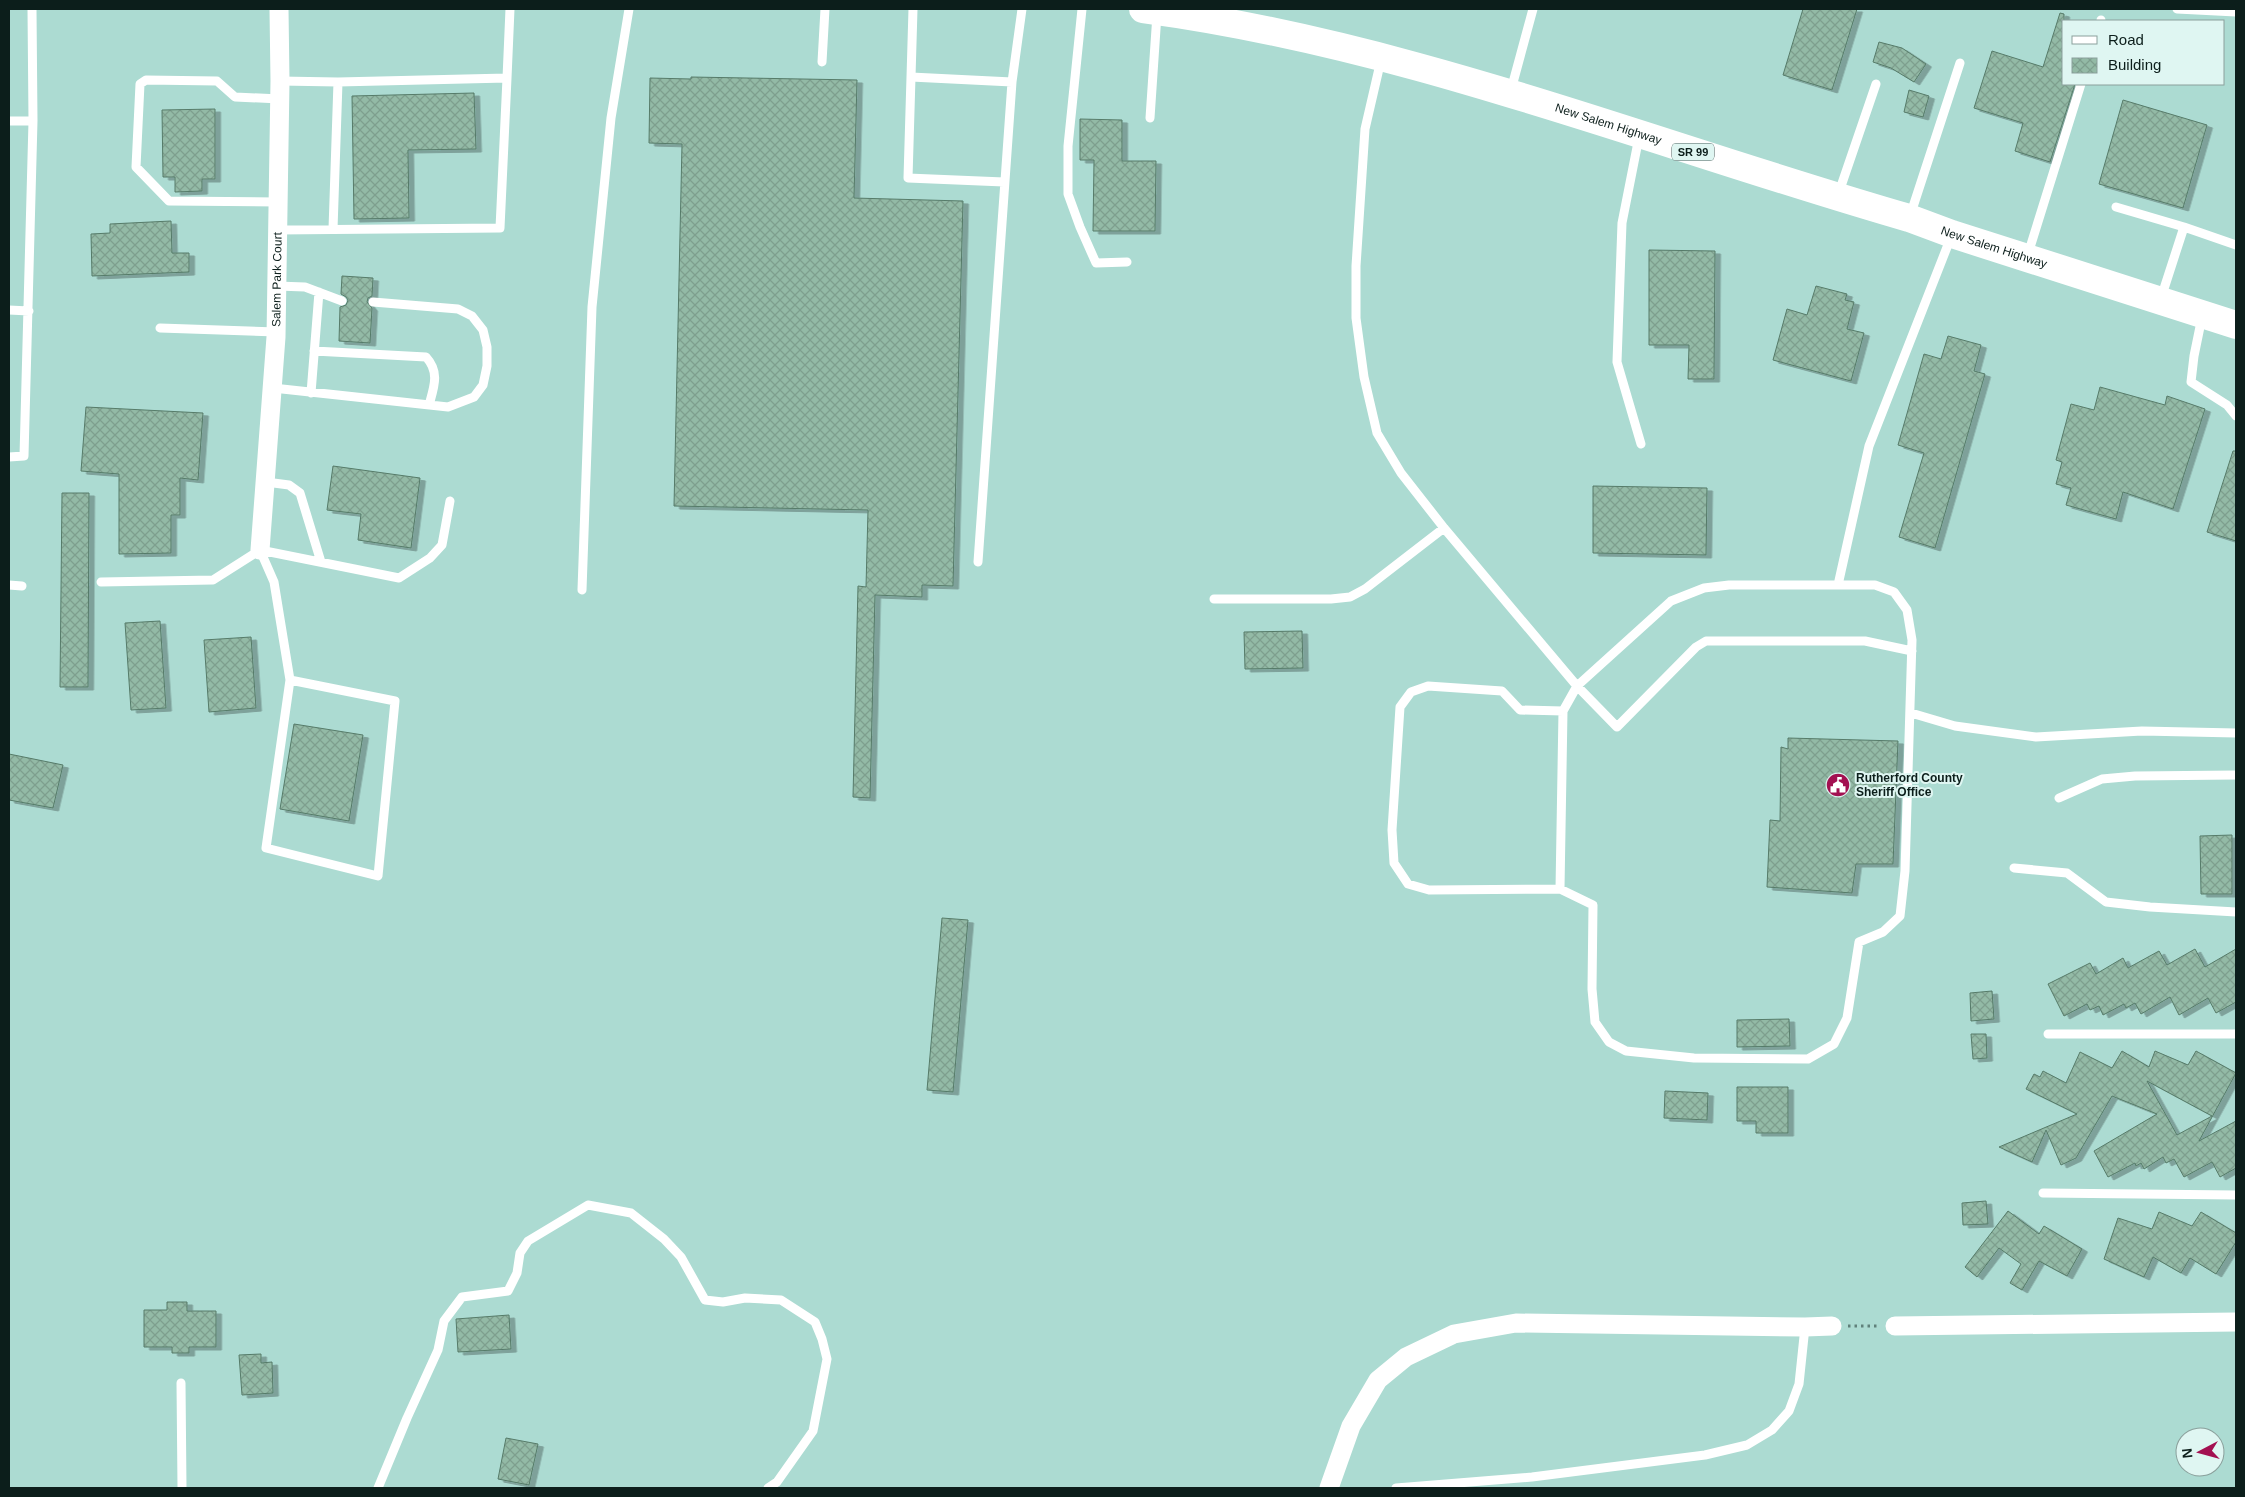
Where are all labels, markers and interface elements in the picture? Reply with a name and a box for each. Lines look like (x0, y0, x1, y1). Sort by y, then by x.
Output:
legend (2062, 20, 2225, 85)
text: Road (2108, 31, 2144, 48)
text: Building (2108, 56, 2161, 73)
street label: New Salem Highway (1553, 101, 1663, 147)
road number: SR 99 (1672, 144, 1714, 160)
street label: New Salem Highway (1939, 223, 2049, 271)
street label: Salem Park Court (269, 231, 285, 327)
place label: Rutherford County Sheriff Office (1856, 771, 1963, 799)
public building icon: Rutherford County Sheriff Office (1825, 772, 1851, 798)
north arrow (2175, 1427, 2225, 1477)
text: N (2179, 1447, 2196, 1459)

